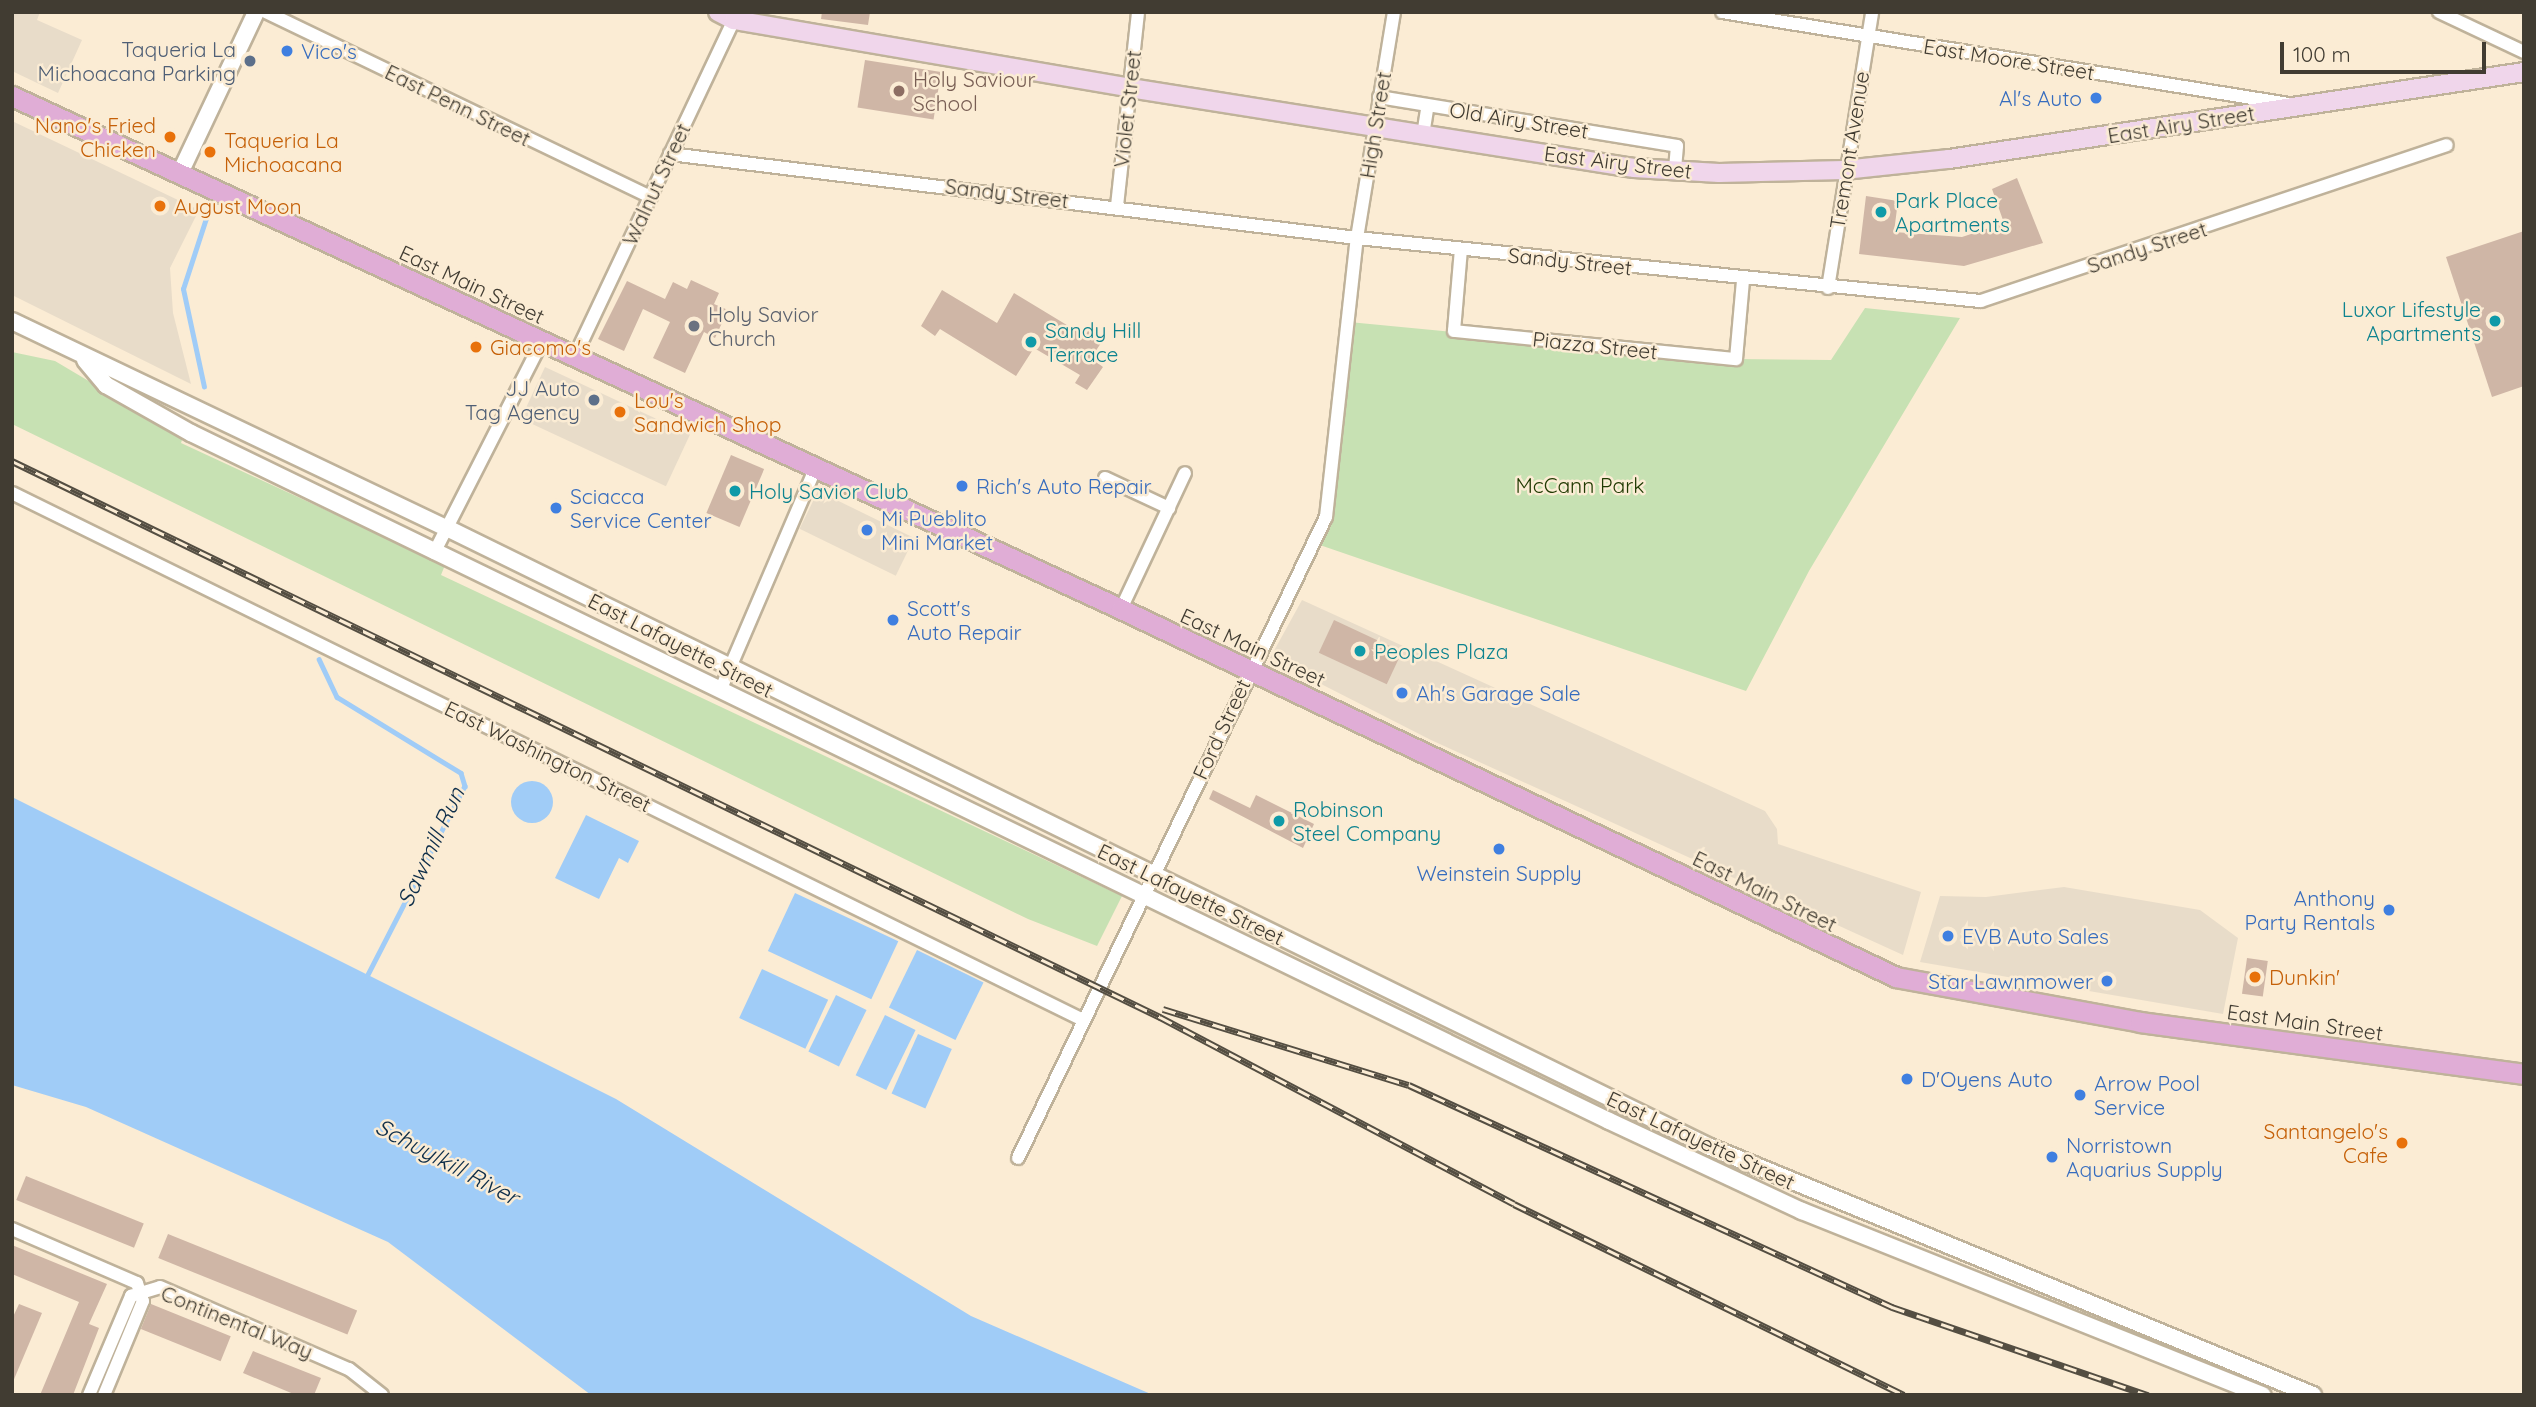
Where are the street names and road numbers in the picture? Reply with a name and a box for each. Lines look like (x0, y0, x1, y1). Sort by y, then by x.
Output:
street label: East Moore Street (1922, 33, 2096, 85)
street label: Violet Street (1108, 49, 1146, 169)
street label: East Penn Street (381, 59, 535, 151)
street label: Tremont Avenue (1824, 69, 1874, 231)
street label: High Street (1354, 70, 1396, 180)
street label: Old Airy Street (1448, 97, 1590, 143)
street label: East Airy Street (2106, 100, 2256, 148)
street label: Walnut Street (617, 119, 695, 249)
street label: East Airy Street (1543, 140, 1693, 184)
street label: Sandy Street (944, 173, 1070, 213)
street label: Sandy Street (2084, 216, 2210, 278)
street label: East Main Street (395, 239, 549, 329)
street label: Sandy Street (1507, 242, 1633, 280)
street label: Piazza Street (1531, 326, 1659, 364)
street label: East Lafayette Street (584, 587, 778, 703)
street label: East Main Street (1176, 602, 1330, 692)
street label: Ford Street (1187, 675, 1255, 783)
street label: East Washington Street (441, 695, 655, 817)
street label: East Lafayette Street (1094, 838, 1288, 950)
street label: East Main Street (1689, 845, 1841, 937)
street label: East Main Street (2225, 999, 2385, 1045)
street label: East Lafayette Street (1603, 1085, 1799, 1195)
street label: Continental Way (157, 1280, 317, 1364)

